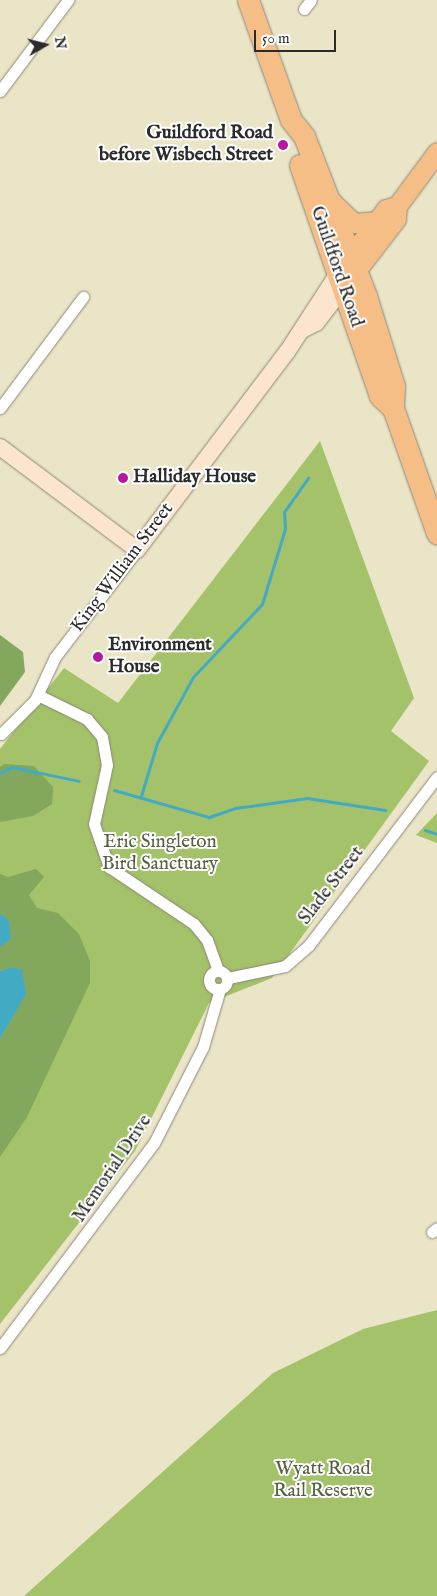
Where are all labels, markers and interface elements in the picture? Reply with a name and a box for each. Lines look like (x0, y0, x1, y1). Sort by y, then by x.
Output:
north arrow (20, 20, 70, 70)
scale bar (257, 20, 340, 52)
text: 50 m (262, 29, 290, 48)
text: N (50, 36, 70, 50)
place label: Guildford Road before Wisbech Street (99, 123, 273, 167)
marker: Guildford Road before Wisbech Street (277, 139, 289, 151)
street label: Guildford Road (305, 203, 367, 331)
place label: Halliday House (133, 467, 256, 489)
marker: Halliday House (117, 472, 129, 484)
street label: King William Street (67, 499, 179, 637)
place label: Environment House (108, 635, 212, 679)
marker: Environment House (92, 651, 104, 663)
park label: Eric Singleton Bird Sanctuary (102, 832, 218, 876)
street label: Slade Street (294, 842, 370, 930)
street label: Memorial Drive (69, 1111, 157, 1227)
park label: Wyatt Road Rail Reserve (273, 1459, 373, 1503)

